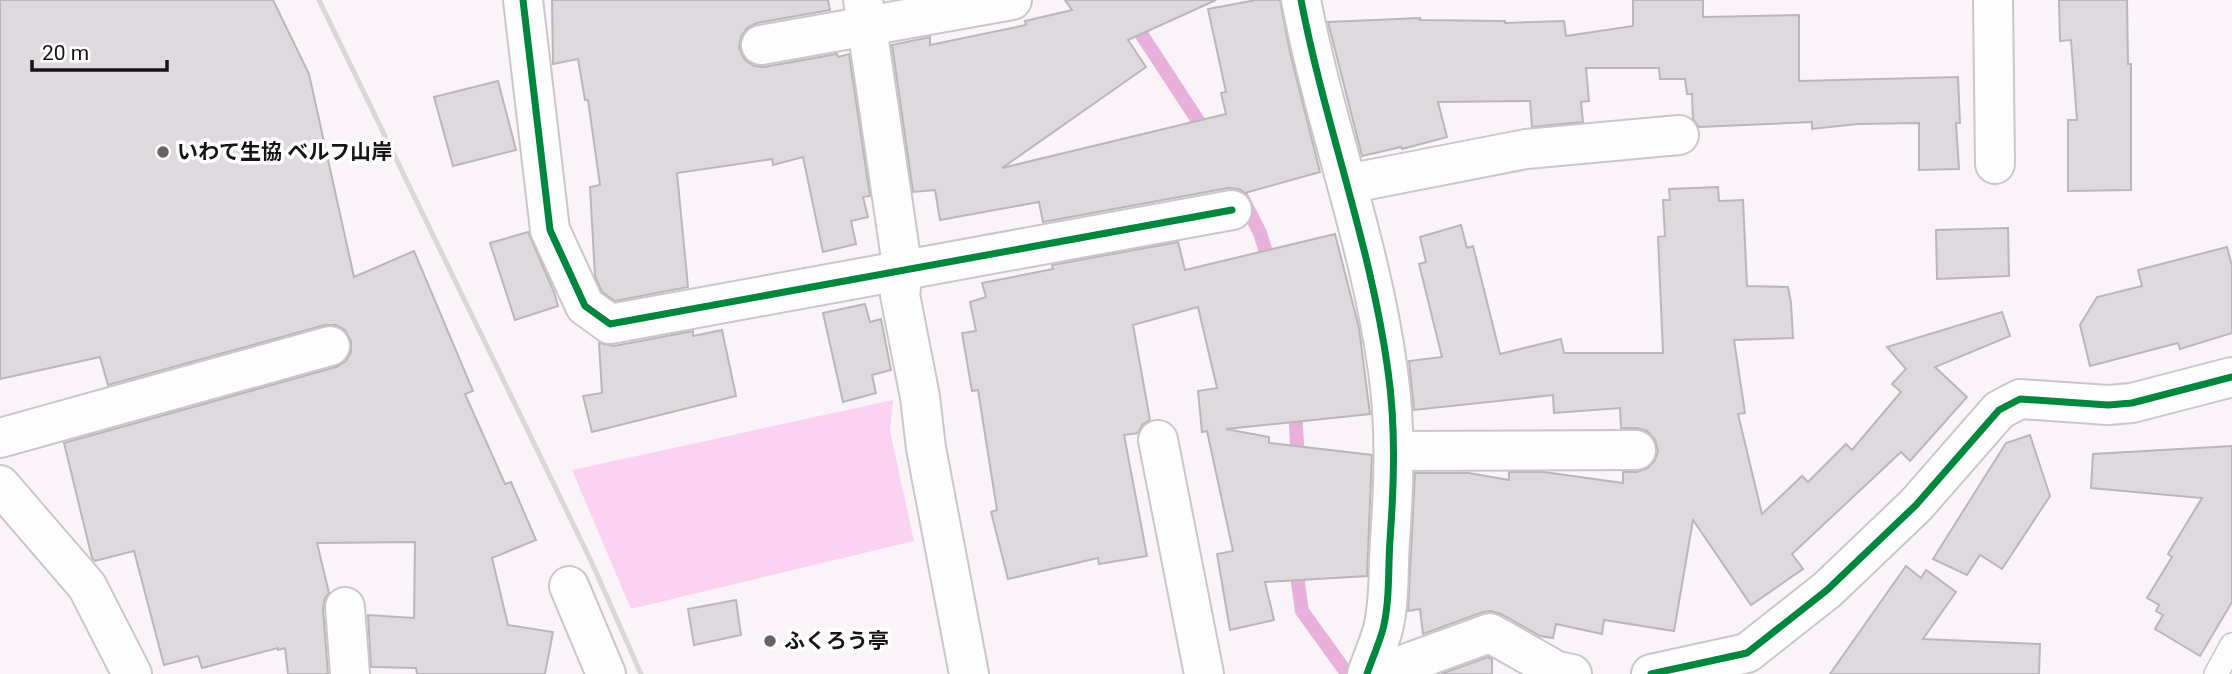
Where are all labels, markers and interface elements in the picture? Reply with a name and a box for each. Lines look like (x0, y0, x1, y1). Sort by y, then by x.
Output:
scale bar (32, 28, 166, 72)
text: 20 m (42, 41, 89, 65)
place label: いわて生協 ベルフ山岸 (177, 140, 392, 164)
marker: いわて生協 ベルフ山岸 (155, 144, 171, 160)
place label: ふくろう亭 (784, 629, 889, 653)
marker: ふくろう亭 (762, 633, 778, 649)

